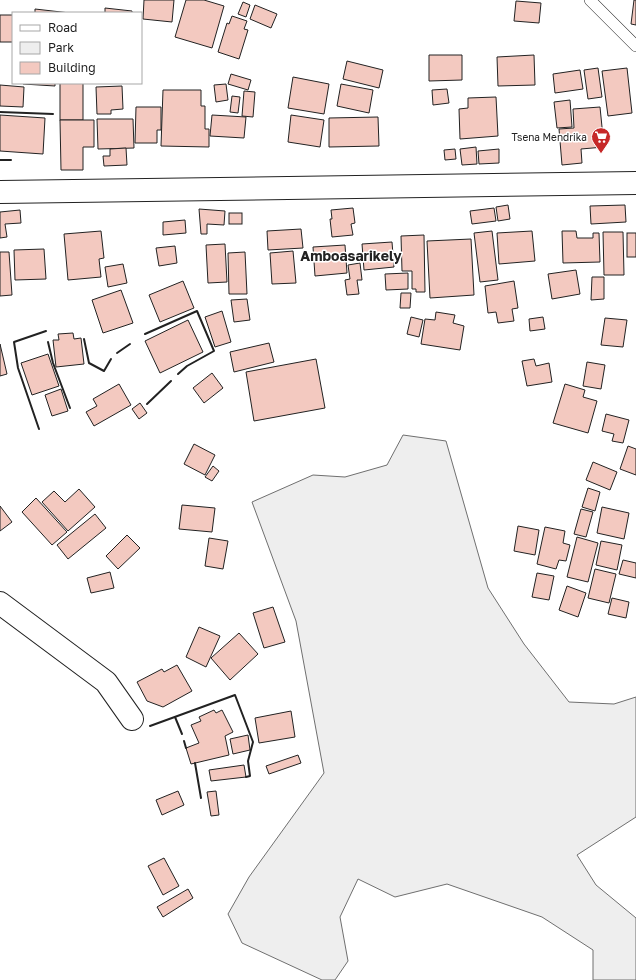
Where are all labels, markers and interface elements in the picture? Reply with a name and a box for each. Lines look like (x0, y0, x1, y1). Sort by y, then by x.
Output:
legend (12, 12, 142, 84)
text: Road (48, 20, 77, 35)
text: Park (48, 40, 74, 55)
text: Building (48, 60, 96, 75)
supermarket icon: Tsena Mendrika (590, 126, 612, 154)
place label: Tsena Mendrika (512, 131, 587, 143)
district label: Amboasarikely (300, 247, 402, 264)

